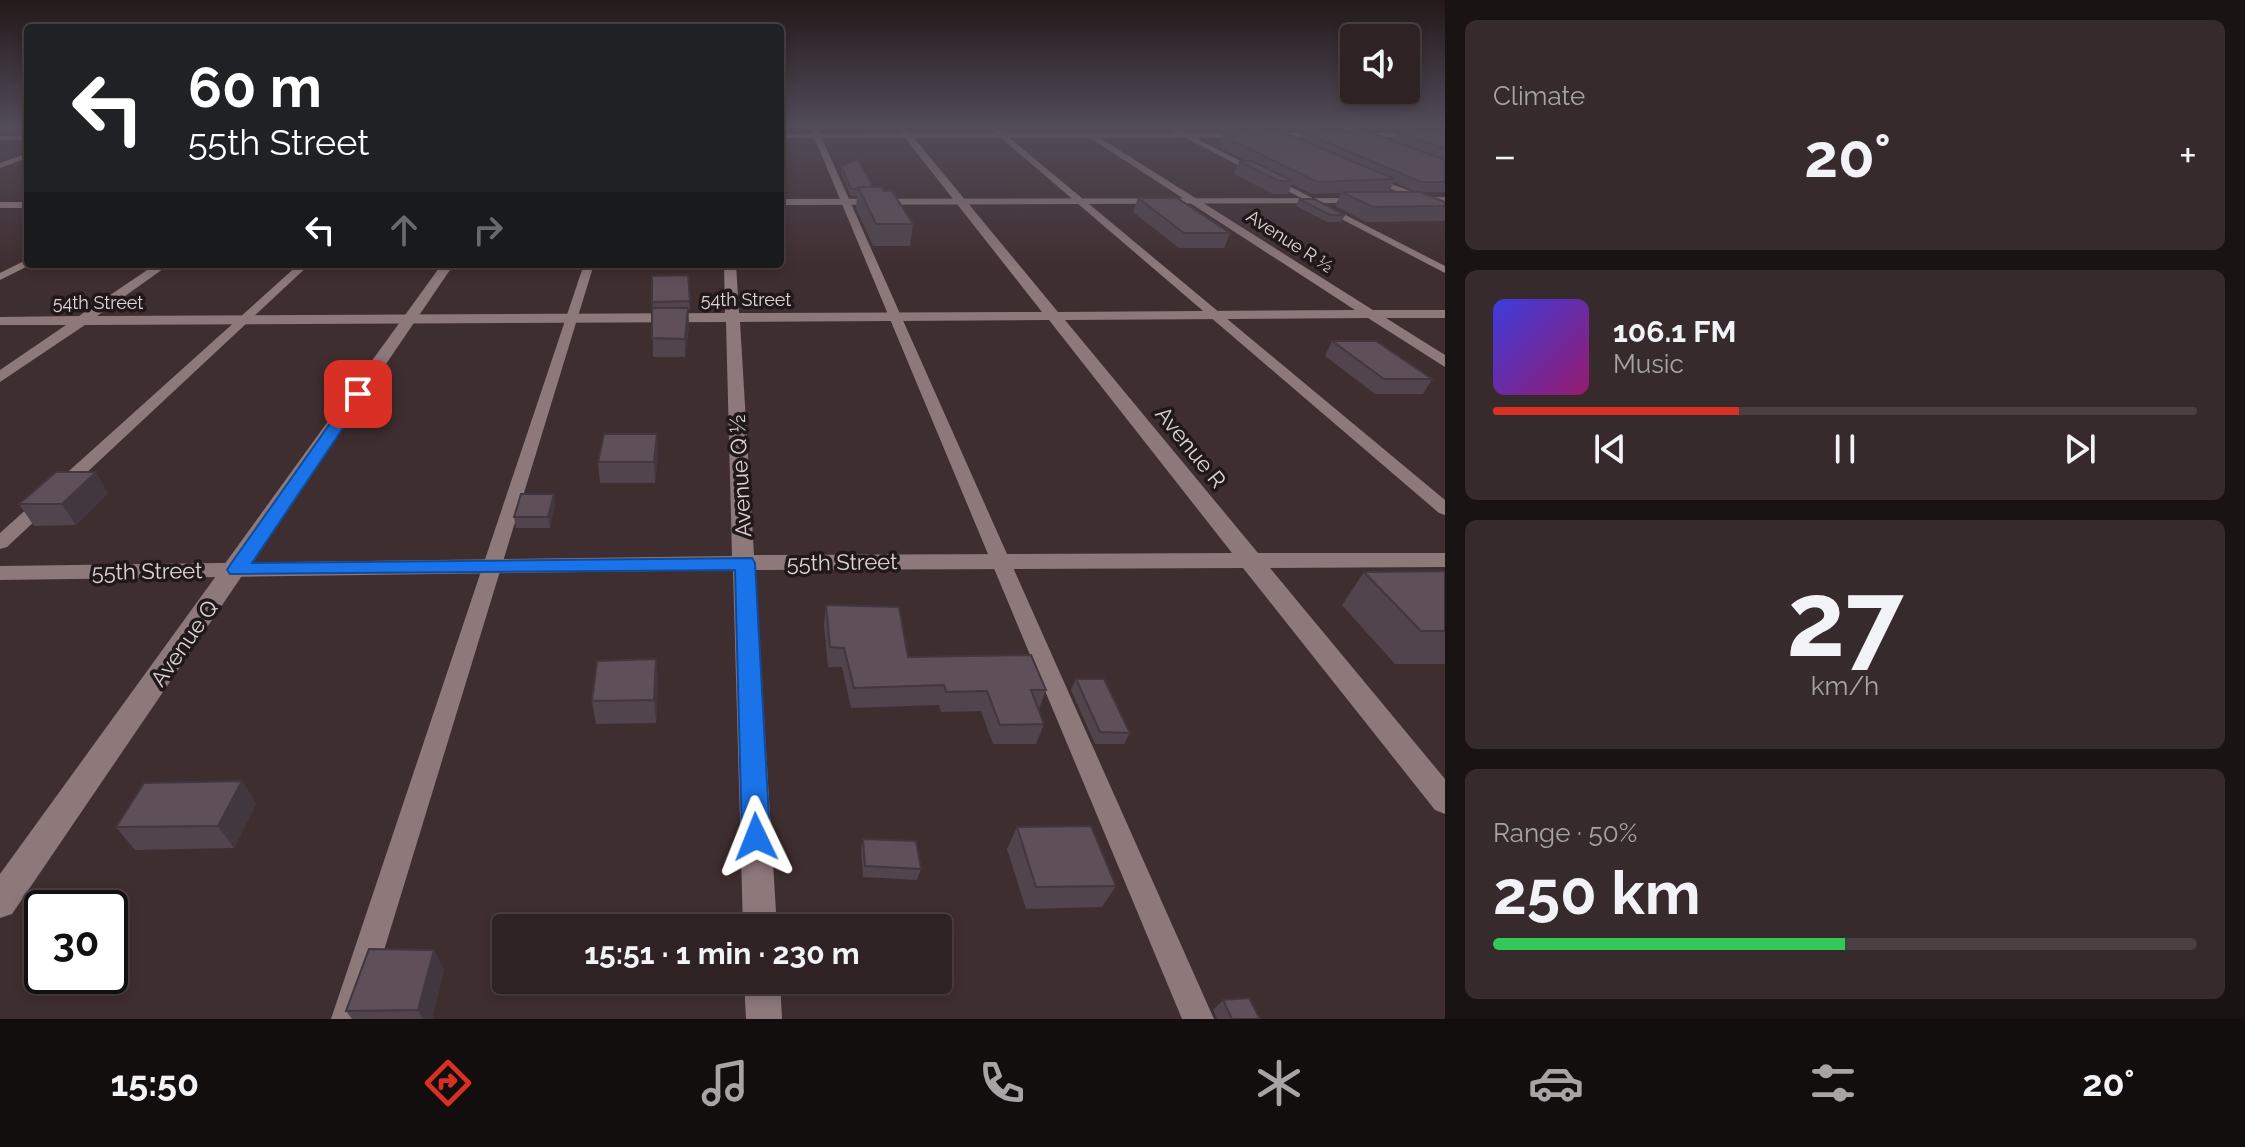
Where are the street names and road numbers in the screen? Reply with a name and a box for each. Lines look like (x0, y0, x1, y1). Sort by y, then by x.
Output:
street label: Avenue R ½ (1243, 205, 1337, 277)
street label: 54th Street (701, 289, 791, 310)
street label: 54th Street (53, 292, 143, 313)
street label: Avenue R (1150, 401, 1232, 493)
street label: Avenue Q ½ (724, 414, 756, 538)
street label: 55th Street (786, 548, 898, 576)
street label: 55th Street (91, 557, 203, 585)
street label: Avenue Q (145, 595, 223, 691)

